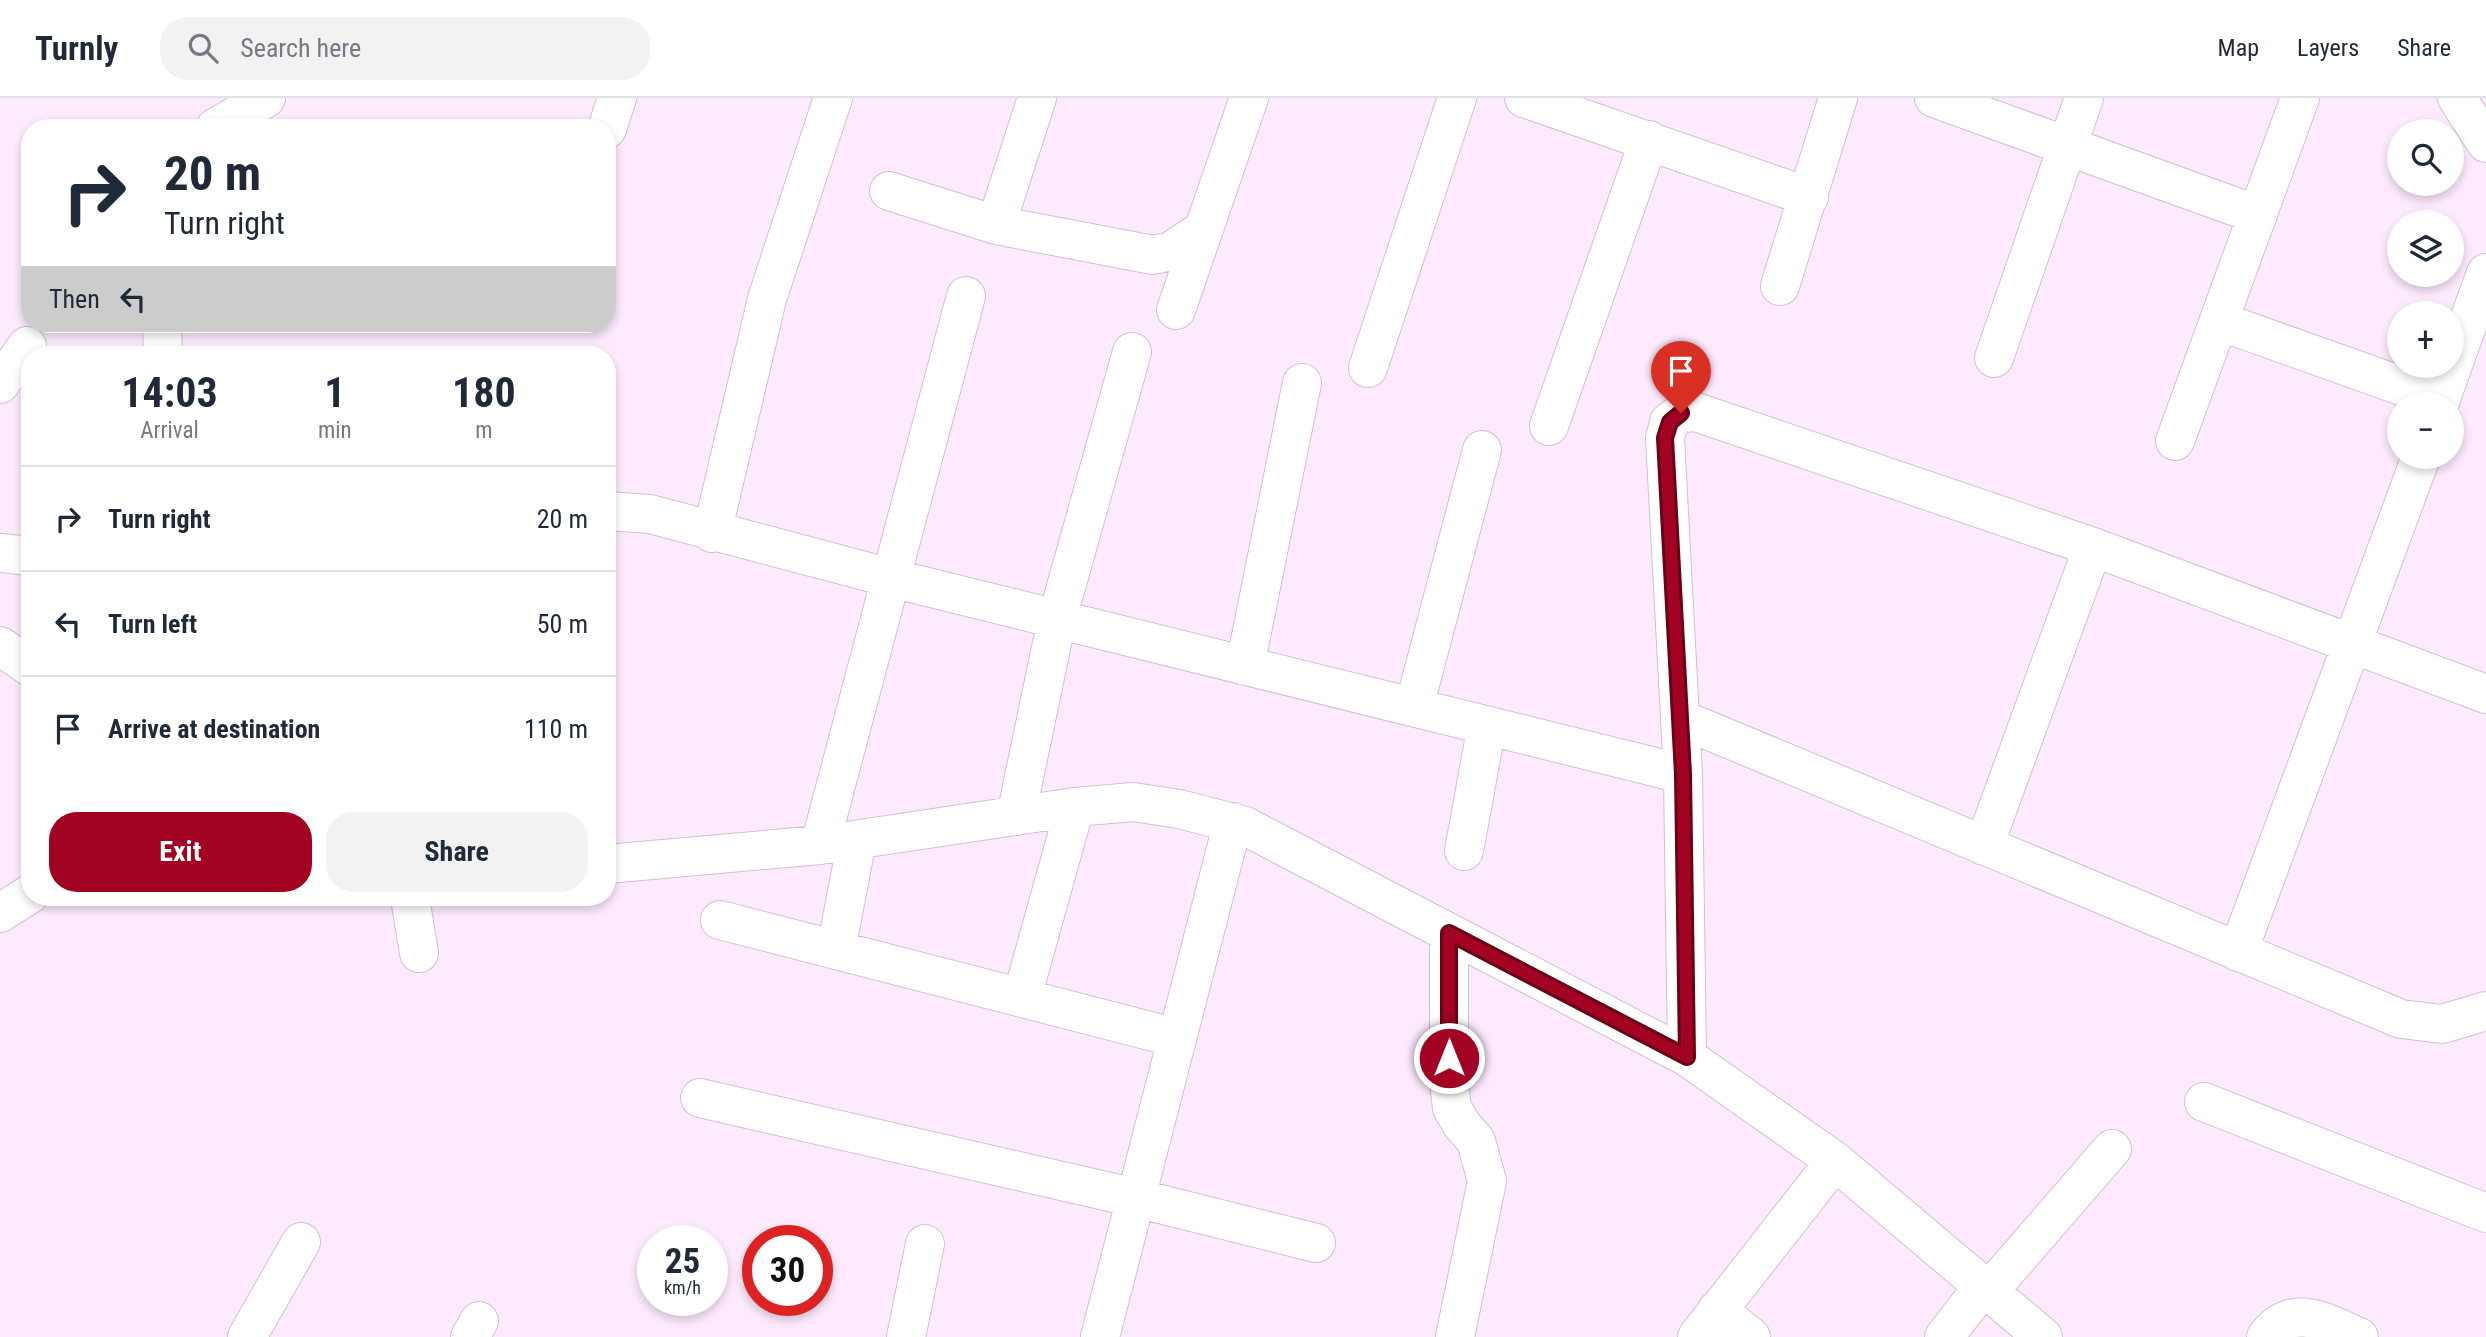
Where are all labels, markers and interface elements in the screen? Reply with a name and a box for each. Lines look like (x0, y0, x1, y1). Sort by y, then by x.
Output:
search box (160, 17, 650, 80)
text: Turnly (35, 29, 118, 68)
icon: search (184, 29, 222, 67)
text: Search here (240, 33, 361, 63)
text: Map (2218, 34, 2259, 62)
text: Layers (2297, 34, 2359, 62)
text: Share (2397, 34, 2451, 62)
map controls (2387, 119, 2464, 469)
button: search (2387, 119, 2464, 196)
text: 20 m (164, 145, 261, 202)
icon: right (49, 147, 140, 238)
text: Turn right (164, 204, 285, 242)
button: layers (2387, 210, 2464, 287)
icon: left (114, 280, 152, 318)
text: Then (49, 284, 100, 314)
button: + (2387, 301, 2464, 378)
pin (1651, 341, 1711, 413)
icon: arrive (1662, 352, 1700, 390)
text: 14:03 (121, 368, 218, 417)
text: 1 (324, 368, 345, 417)
text: 180 (452, 368, 516, 417)
button: − (2387, 392, 2464, 469)
text: Arrival (140, 417, 199, 444)
text: min (318, 417, 352, 444)
text: m (475, 417, 492, 444)
icon: right (49, 500, 87, 538)
text: Turn right (108, 504, 210, 534)
text: 20 m (537, 504, 588, 534)
icon: left (49, 605, 87, 643)
text: Turn left (108, 609, 197, 639)
text: 50 m (537, 609, 588, 639)
icon: arrive (49, 710, 87, 748)
text: Arrive at destination (108, 714, 320, 744)
text: 110 m (524, 714, 588, 744)
button: Exit (49, 812, 312, 892)
button: Share (326, 812, 588, 892)
position arrow (1412, 1021, 1486, 1095)
speed limit sign: 30 (742, 1225, 833, 1316)
text: 25 (665, 1241, 700, 1282)
text: km/h (664, 1277, 701, 1298)

